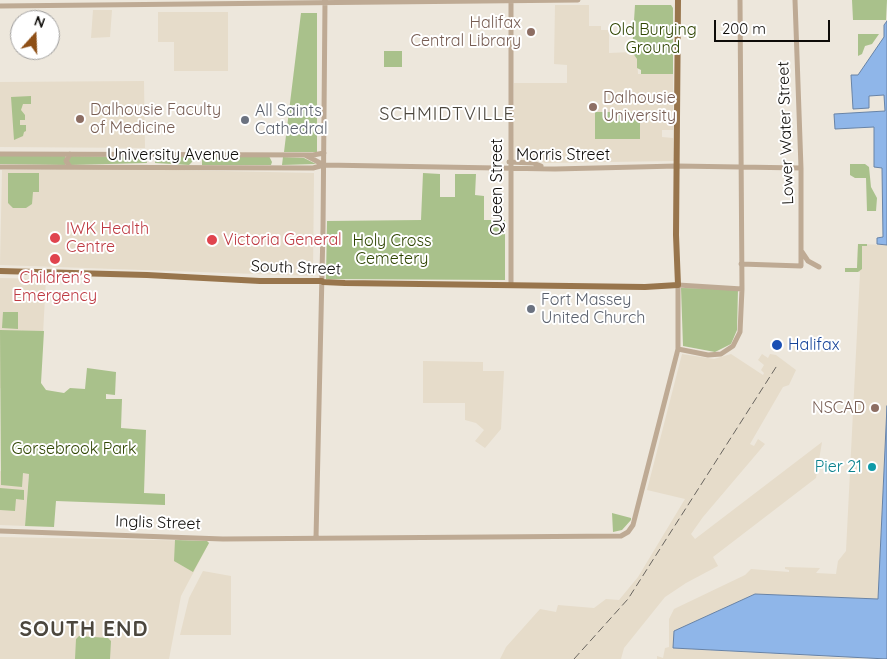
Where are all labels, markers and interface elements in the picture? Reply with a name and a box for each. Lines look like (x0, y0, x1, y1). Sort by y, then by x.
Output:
north arrow (10, 10, 60, 60)
scale bar (717, 10, 833, 42)
text: N (32, 12, 48, 32)
place label: Halifax Central Library (411, 13, 521, 51)
text: 200 m (722, 19, 766, 38)
park label: Old Burying Ground (609, 20, 697, 58)
marker: Halifax Central Library (525, 26, 537, 38)
street label: Lower Water Street (774, 61, 798, 205)
place label: Dalhousie University (603, 88, 676, 126)
place label: Dalhousie Faculty of Medicine (90, 100, 221, 138)
place label: All Saints Cathedral (255, 101, 328, 139)
marker: Dalhousie University (587, 101, 599, 113)
district label: SCHMIDTVILLE (378, 104, 516, 126)
marker: Dalhousie Faculty of Medicine (74, 113, 86, 125)
marker: All Saints Cathedral (239, 114, 251, 126)
street label: Queen Street (487, 139, 507, 235)
street label: University Avenue (107, 145, 239, 165)
street label: Morris Street (516, 145, 610, 165)
place label: IWK Health Centre (66, 219, 149, 257)
place label: Victoria General (223, 230, 342, 250)
marker: IWK Health Centre (48, 231, 62, 245)
park label: Holy Cross Cemetery (352, 231, 432, 269)
marker: Victoria General (205, 233, 219, 247)
marker: Children's Emergency (48, 252, 62, 266)
street label: South Street (251, 257, 341, 279)
place label: Children's Emergency (13, 268, 97, 306)
place label: Fort Massey United Church (541, 290, 645, 328)
marker: Fort Massey United Church (525, 303, 537, 315)
place label: Halifax (788, 335, 840, 355)
marker: Halifax (770, 338, 784, 352)
place label: NSCAD (812, 398, 865, 418)
marker: NSCAD (869, 402, 881, 414)
park label: Gorsebrook Park (11, 439, 137, 459)
place label: Pier 21 (815, 457, 862, 477)
marker: Pier 21 (866, 461, 878, 473)
street label: Inglis Street (115, 512, 201, 534)
district label: SOUTH END (18, 617, 150, 643)

